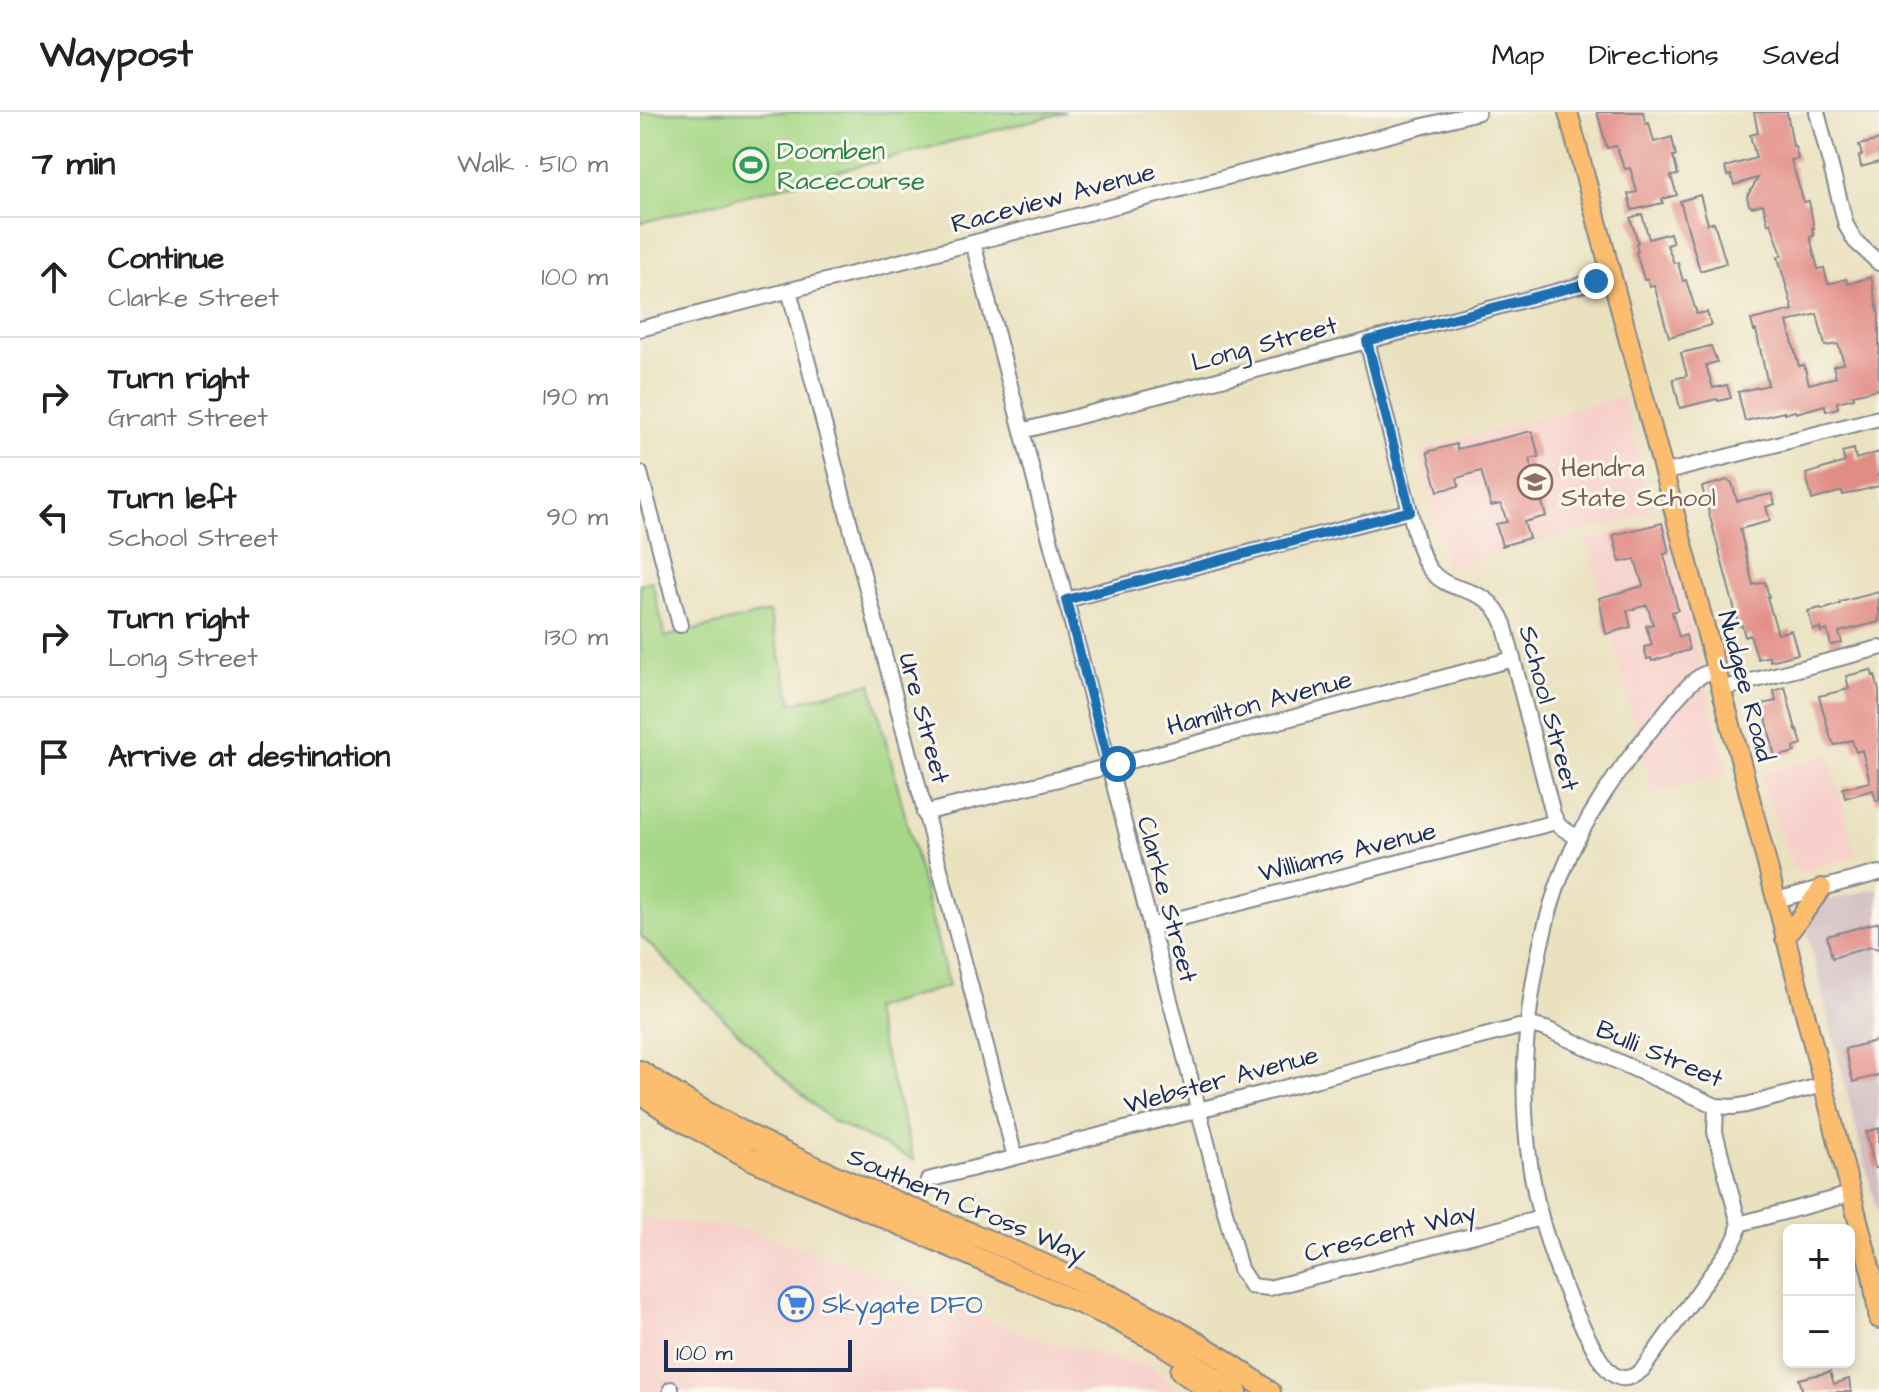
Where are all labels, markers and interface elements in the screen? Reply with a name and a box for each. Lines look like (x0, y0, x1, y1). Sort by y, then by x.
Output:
text: Waypost (40, 29, 193, 81)
text: Map (1492, 36, 1545, 75)
text: Directions (1589, 36, 1719, 75)
text: Saved (1763, 36, 1839, 75)
place label: Doomben Racecourse (777, 133, 925, 199)
text: 7 min (32, 140, 115, 188)
text: Walk · 510 m (457, 146, 608, 182)
sports icon: Doomben Racecourse (732, 146, 770, 184)
street label: Raceview Avenue (947, 153, 1159, 242)
text: Continue (108, 238, 224, 280)
icon: ahead (32, 255, 76, 299)
text: 100 m (541, 259, 608, 295)
route end (1578, 263, 1614, 299)
text: Clarke Street (108, 280, 279, 316)
street label: Long Street (1187, 307, 1342, 383)
text: Turn right (108, 358, 249, 400)
icon: right (32, 375, 76, 419)
text: 190 m (543, 379, 608, 415)
text: Grant Street (108, 400, 268, 436)
place label: Hendra State School (1561, 450, 1716, 516)
school or university icon: Hendra State School (1516, 463, 1554, 501)
text: Turn left (108, 478, 236, 520)
icon: left (32, 495, 76, 539)
text: 90 m (546, 499, 608, 535)
text: School Street (108, 520, 278, 556)
text: Turn right (108, 598, 249, 640)
street label: Nudgee Road (1707, 607, 1783, 766)
icon: right (32, 615, 76, 659)
text: 130 m (544, 619, 608, 655)
street label: School Street (1510, 621, 1589, 795)
text: Long Street (108, 640, 258, 676)
street label: Ure Street (889, 649, 959, 788)
street label: Hamilton Avenue (1163, 661, 1356, 745)
icon: arrive (32, 735, 76, 779)
text: Arrive at destination (108, 736, 390, 778)
route start (1100, 746, 1136, 782)
street label: Clarke Street (1128, 812, 1207, 987)
street label: Williams Avenue (1255, 813, 1440, 891)
street label: Bulli Street (1591, 1011, 1729, 1097)
street label: Webster Avenue (1120, 1037, 1323, 1123)
street label: Southern Cross Way (841, 1138, 1091, 1273)
street label: Crescent Way (1300, 1194, 1481, 1274)
map controls (1783, 1224, 1855, 1368)
button: + (1783, 1224, 1855, 1296)
supermarket icon: Skygate DFO (777, 1285, 815, 1323)
place label: Skygate DFO (822, 1287, 983, 1325)
button: − (1783, 1296, 1855, 1368)
scale bar (664, 1336, 852, 1372)
text: 100 m (676, 1338, 733, 1369)

